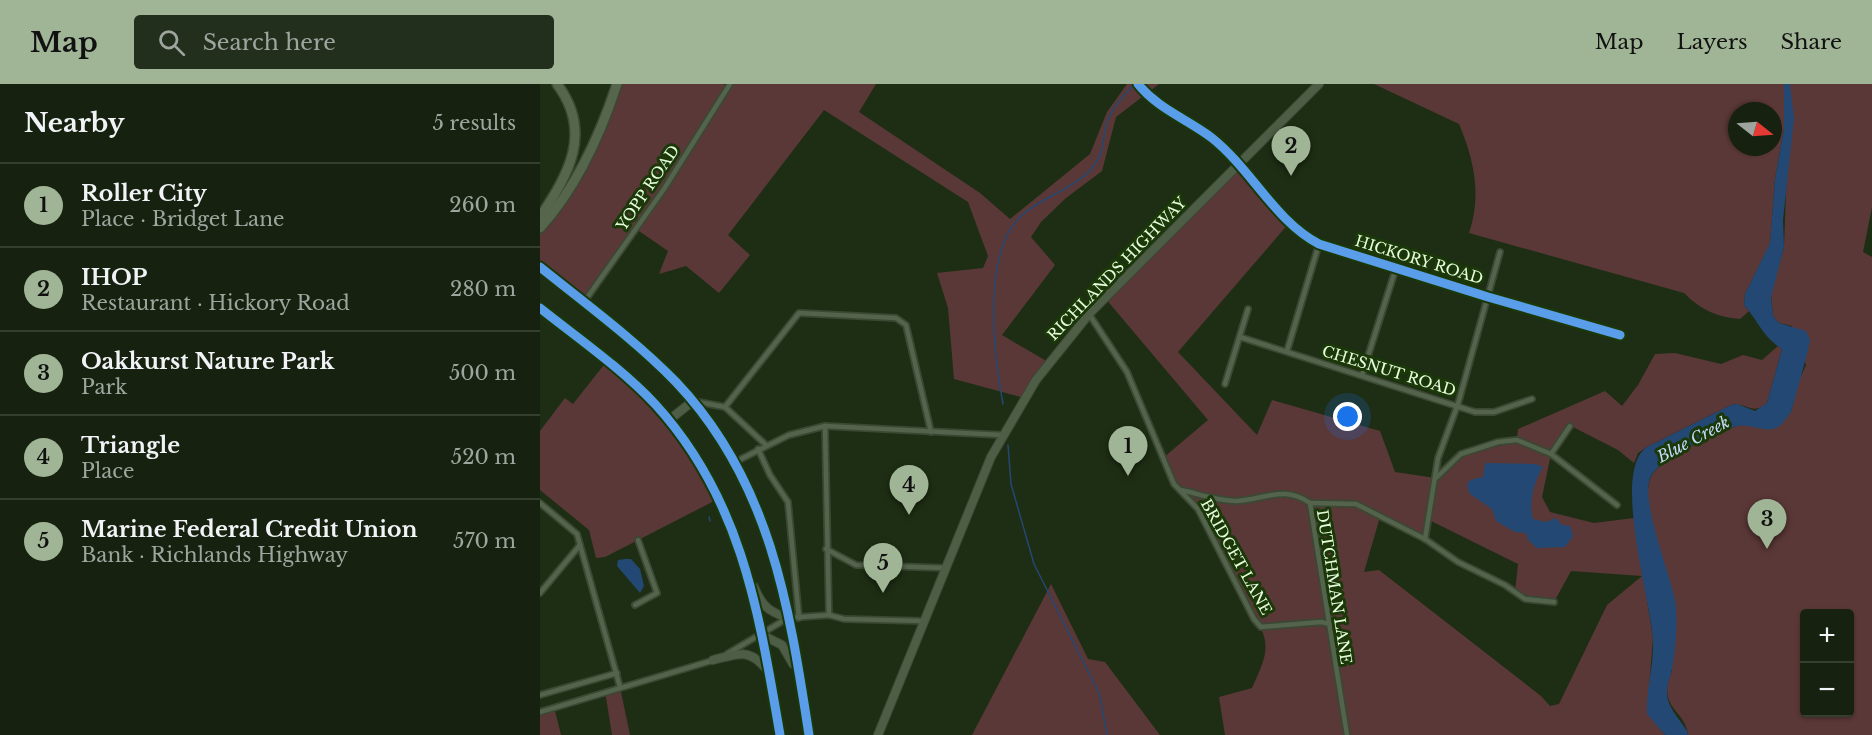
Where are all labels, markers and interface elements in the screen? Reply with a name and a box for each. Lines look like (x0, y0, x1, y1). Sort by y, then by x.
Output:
search box (134, 15, 554, 69)
text: Map (30, 25, 98, 60)
icon: search (155, 26, 188, 59)
text: Search here (203, 29, 336, 56)
text: Map (1595, 29, 1644, 55)
text: Layers (1677, 29, 1748, 55)
text: Share (1781, 29, 1842, 55)
north arrow (1728, 102, 1782, 156)
text: Nearby (24, 107, 125, 139)
text: 5 results (433, 111, 516, 135)
pin: 2 (1272, 126, 1311, 176)
street label: YOPP ROAD (611, 141, 683, 235)
text: Roller City (81, 180, 207, 207)
street label: RICHLANDS HIGHWAY (1043, 192, 1191, 344)
text: 1 (39, 193, 48, 217)
text: 260 m (449, 193, 516, 217)
text: Place · Bridget Lane (81, 207, 284, 231)
street label: HICKORY ROAD (1353, 231, 1486, 288)
text: IHOP (81, 264, 147, 291)
text: 2 (37, 277, 50, 301)
text: 280 m (450, 277, 516, 301)
text: Restaurant · Hickory Road (81, 291, 350, 315)
street label: CHESNUT ROAD (1320, 341, 1458, 400)
text: Oakkurst Nature Park (81, 348, 334, 375)
text: 3 (37, 361, 50, 385)
text: 500 m (449, 361, 516, 385)
text: Park (81, 375, 127, 399)
your location (1333, 402, 1362, 431)
water label: Blue Creek (1652, 412, 1733, 467)
pin: 1 (1108, 426, 1148, 476)
text: Triangle (81, 432, 180, 459)
text: 4 (37, 445, 50, 469)
text: 520 m (451, 445, 516, 469)
text: Place (81, 459, 135, 483)
pin: 4 (890, 466, 928, 515)
street label: BRIDGET LANE (1197, 496, 1276, 618)
pin: 3 (1748, 500, 1786, 549)
street label: DUTCHMAN LANE (1313, 508, 1356, 666)
text: Marine Federal Credit Union (81, 516, 418, 543)
text: 5 (38, 529, 49, 553)
text: 570 m (453, 529, 516, 553)
text: Bank · Richlands Highway (81, 543, 348, 567)
pin: 5 (864, 544, 902, 593)
map controls (1800, 609, 1854, 717)
button: + (1800, 609, 1854, 663)
button: − (1800, 663, 1854, 717)

